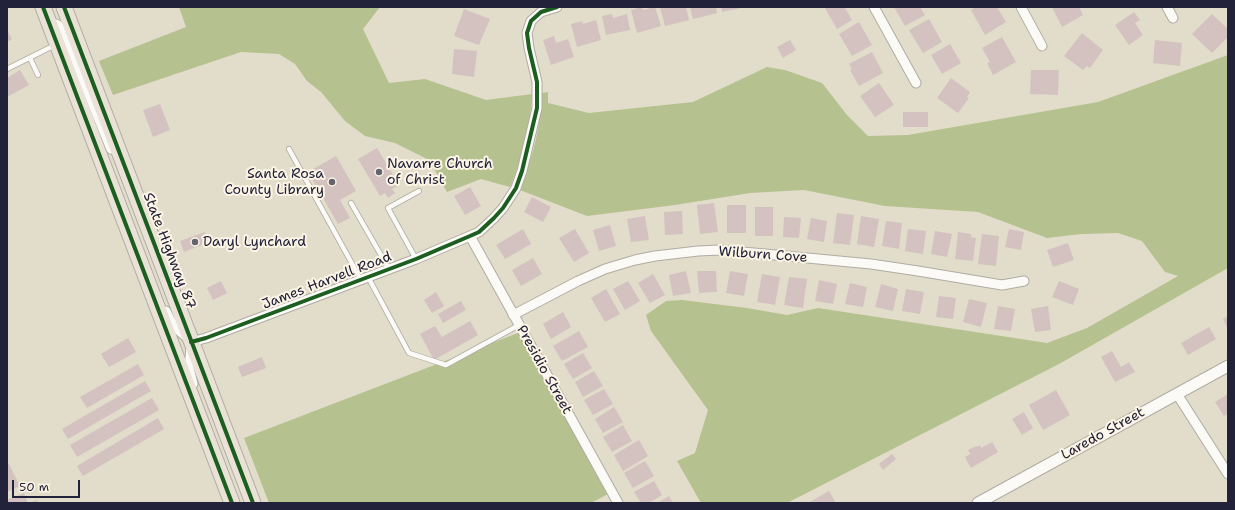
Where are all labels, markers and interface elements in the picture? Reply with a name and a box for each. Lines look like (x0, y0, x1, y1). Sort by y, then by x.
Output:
place label: Navarre Church of Christ (387, 156, 492, 188)
place label: Santa Rosa County Library (224, 166, 324, 198)
marker: Navarre Church of Christ (374, 167, 384, 177)
marker: Santa Rosa County Library (327, 177, 337, 187)
street label: State Highway 87 (139, 190, 199, 312)
place label: Daryl Lynchard (203, 234, 306, 250)
marker: Daryl Lynchard (190, 237, 200, 247)
street label: Wilburn Cove (718, 244, 808, 266)
street label: James Harvell Road (260, 249, 394, 313)
street label: Presidio Street (513, 323, 575, 417)
street label: Laredo Street (1058, 404, 1148, 464)
scale bar (14, 472, 82, 498)
text: 50 m (19, 479, 49, 495)

